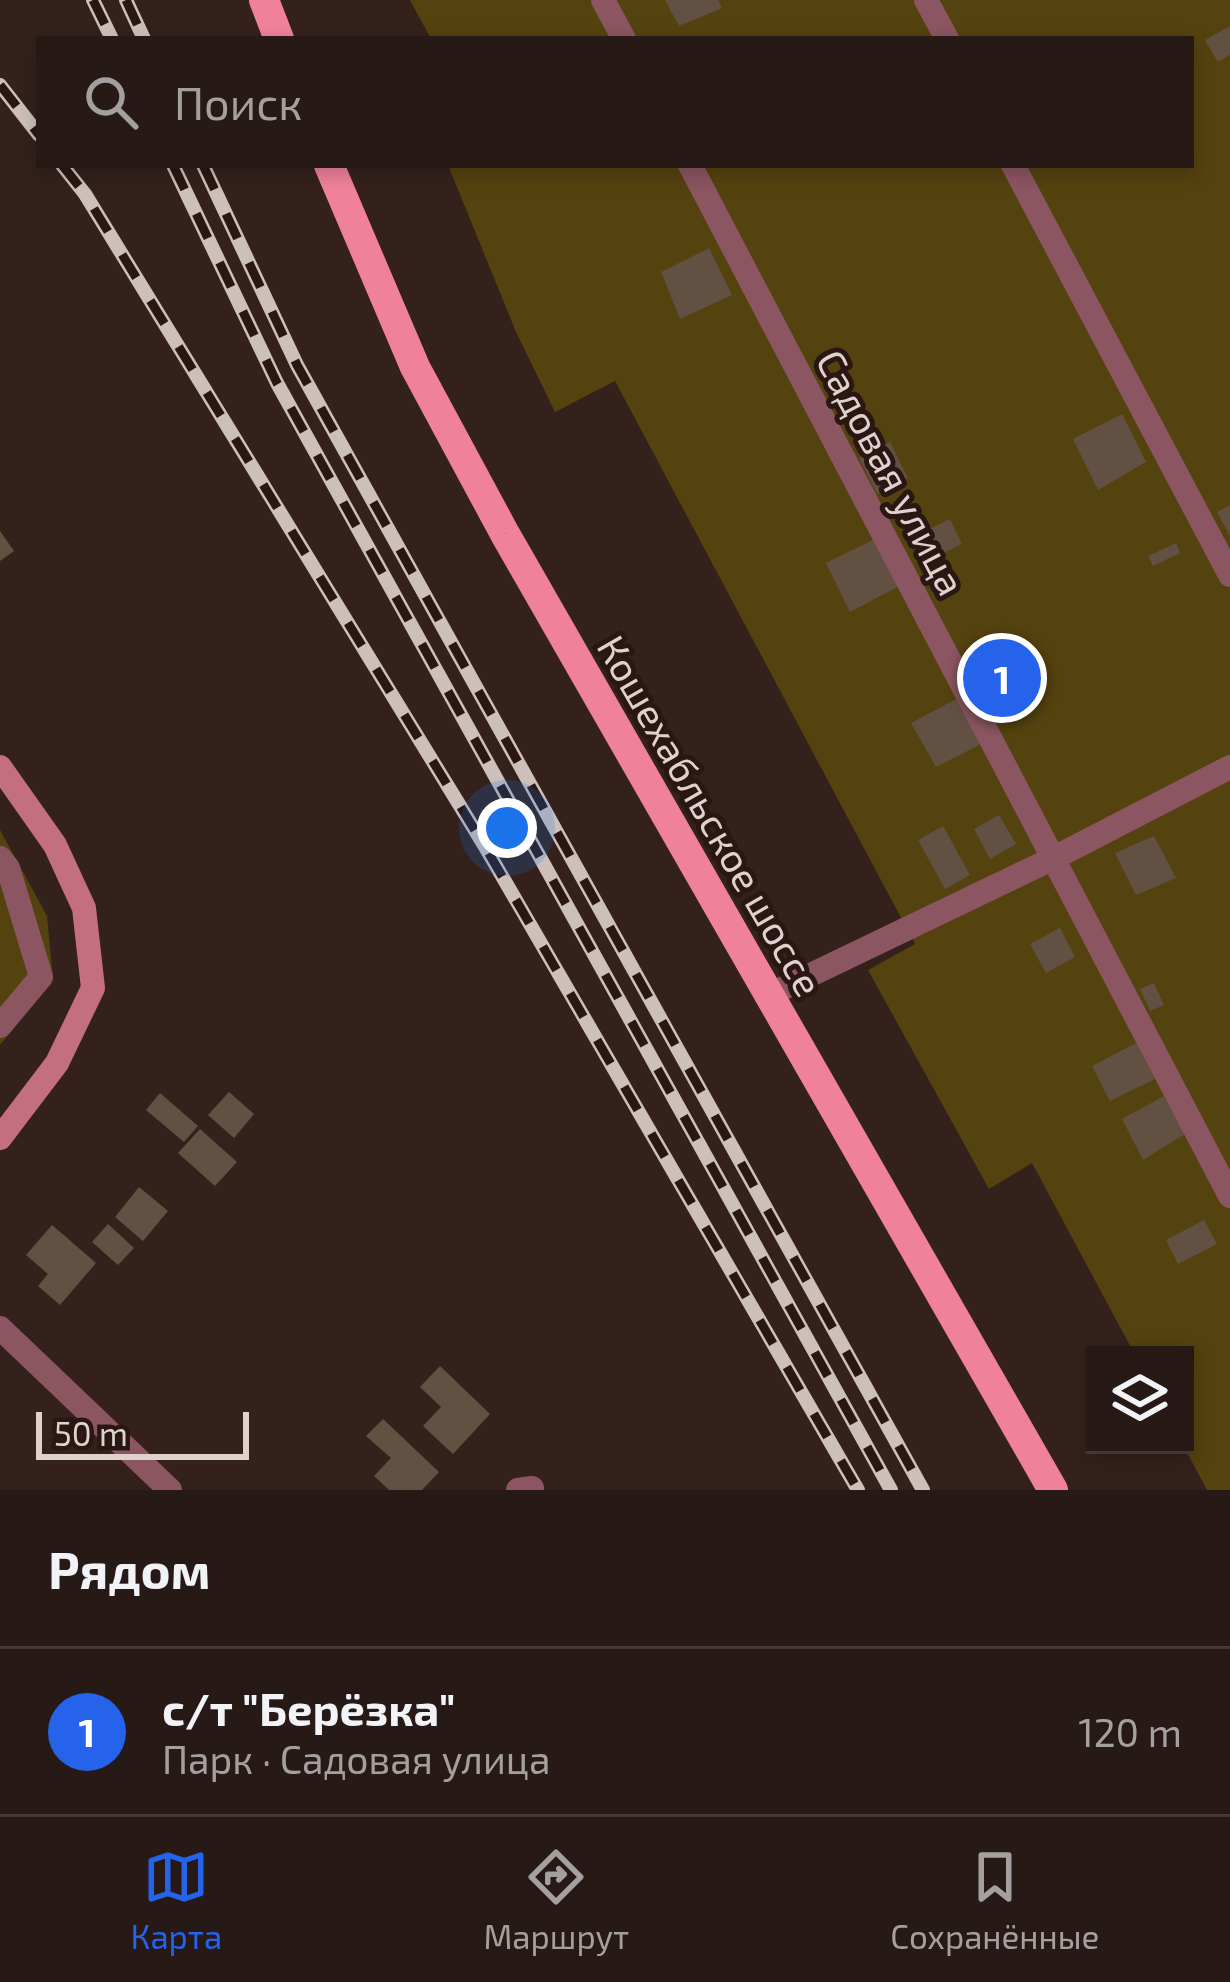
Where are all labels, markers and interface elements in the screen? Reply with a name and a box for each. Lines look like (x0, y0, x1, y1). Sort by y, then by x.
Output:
search box (36, 36, 1194, 168)
icon: search (78, 69, 144, 135)
text: Поиск (174, 75, 302, 129)
street label: Садовая улица (807, 341, 976, 603)
street label: Кошехабльское шоссе (589, 626, 833, 1004)
pin: 1 (963, 633, 1041, 723)
your location (477, 798, 537, 858)
map controls (1086, 1346, 1194, 1454)
button: layers (1086, 1346, 1194, 1454)
scale bar (36, 1406, 249, 1459)
text: 50 m (54, 1413, 128, 1453)
text: Рядом (48, 1538, 211, 1599)
text: с/т "Берёзка" (162, 1681, 456, 1735)
text: 1 (79, 1708, 95, 1755)
text: 120 m (1078, 1708, 1182, 1755)
text: Парк · Садовая улица (162, 1735, 551, 1782)
tab: Карта (131, 1844, 222, 1956)
tab: Маршрут (483, 1844, 629, 1956)
tab: Сохранённые (890, 1844, 1099, 1956)

